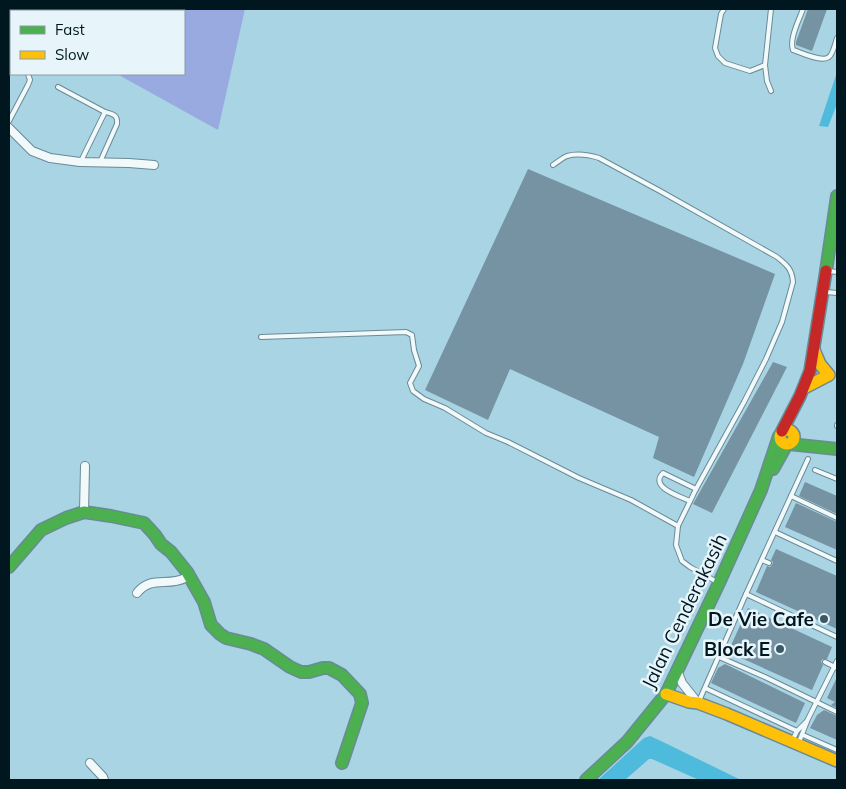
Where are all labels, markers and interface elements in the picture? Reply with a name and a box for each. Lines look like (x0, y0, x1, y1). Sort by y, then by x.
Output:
legend (10, 10, 185, 75)
text: Fast (55, 20, 85, 39)
text: Slow (55, 45, 89, 64)
street label: Jalan Cenderakasih (636, 530, 732, 692)
place label: De Vie Cafe (708, 607, 814, 631)
marker: De Vie Cafe (818, 613, 830, 625)
place label: Block E (704, 637, 770, 661)
marker: Block E (774, 643, 786, 655)

